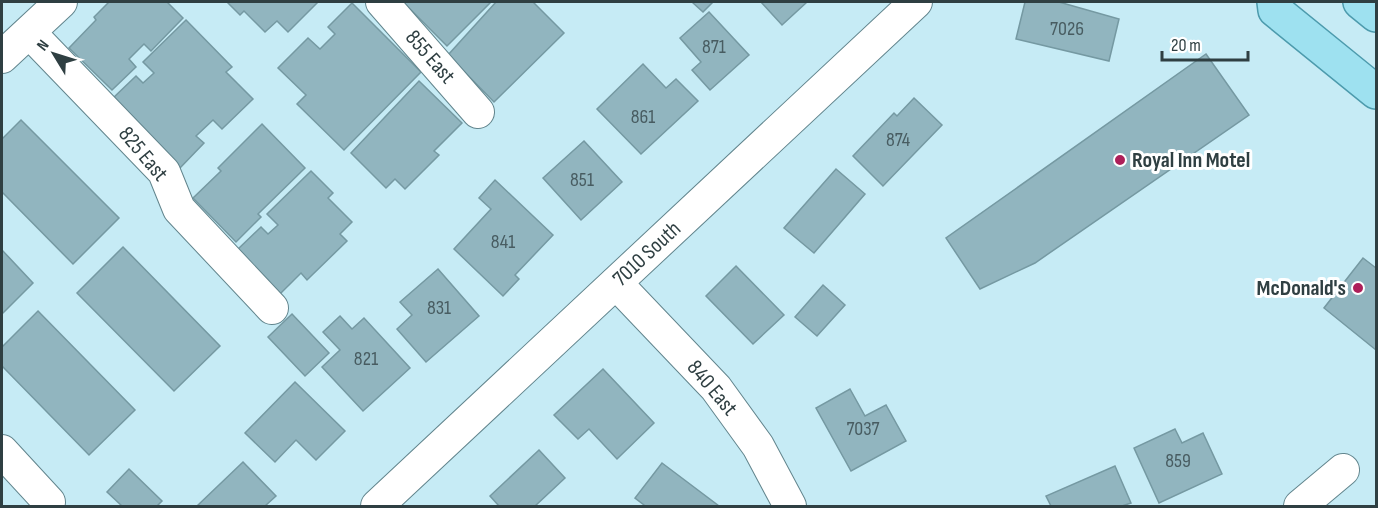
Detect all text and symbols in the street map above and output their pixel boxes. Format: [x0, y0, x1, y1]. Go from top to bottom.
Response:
house number: 7026 [1050, 17, 1084, 41]
north arrow [24, 24, 84, 84]
scale bar [1162, 24, 1248, 62]
street label: 855 East [399, 25, 461, 90]
house number: 871 [702, 35, 726, 59]
text: 20 m [1171, 35, 1201, 56]
text: N [33, 36, 53, 55]
house number: 861 [631, 105, 655, 129]
street label: 825 East [112, 121, 174, 187]
house number: 874 [886, 128, 910, 152]
place label: Royal Inn Motel [1132, 147, 1250, 174]
marker: Royal Inn Motel [1113, 153, 1127, 167]
house number: 851 [570, 168, 594, 192]
street label: 7010 South [607, 216, 687, 292]
house number: 841 [491, 230, 515, 254]
place label: McDonald's [1257, 275, 1346, 302]
marker: McDonald's [1351, 281, 1365, 295]
house number: 831 [427, 296, 451, 320]
house number: 821 [354, 347, 378, 371]
street label: 840 East [681, 355, 743, 422]
house number: 7037 [846, 417, 880, 441]
house number: 859 [1165, 449, 1191, 473]

